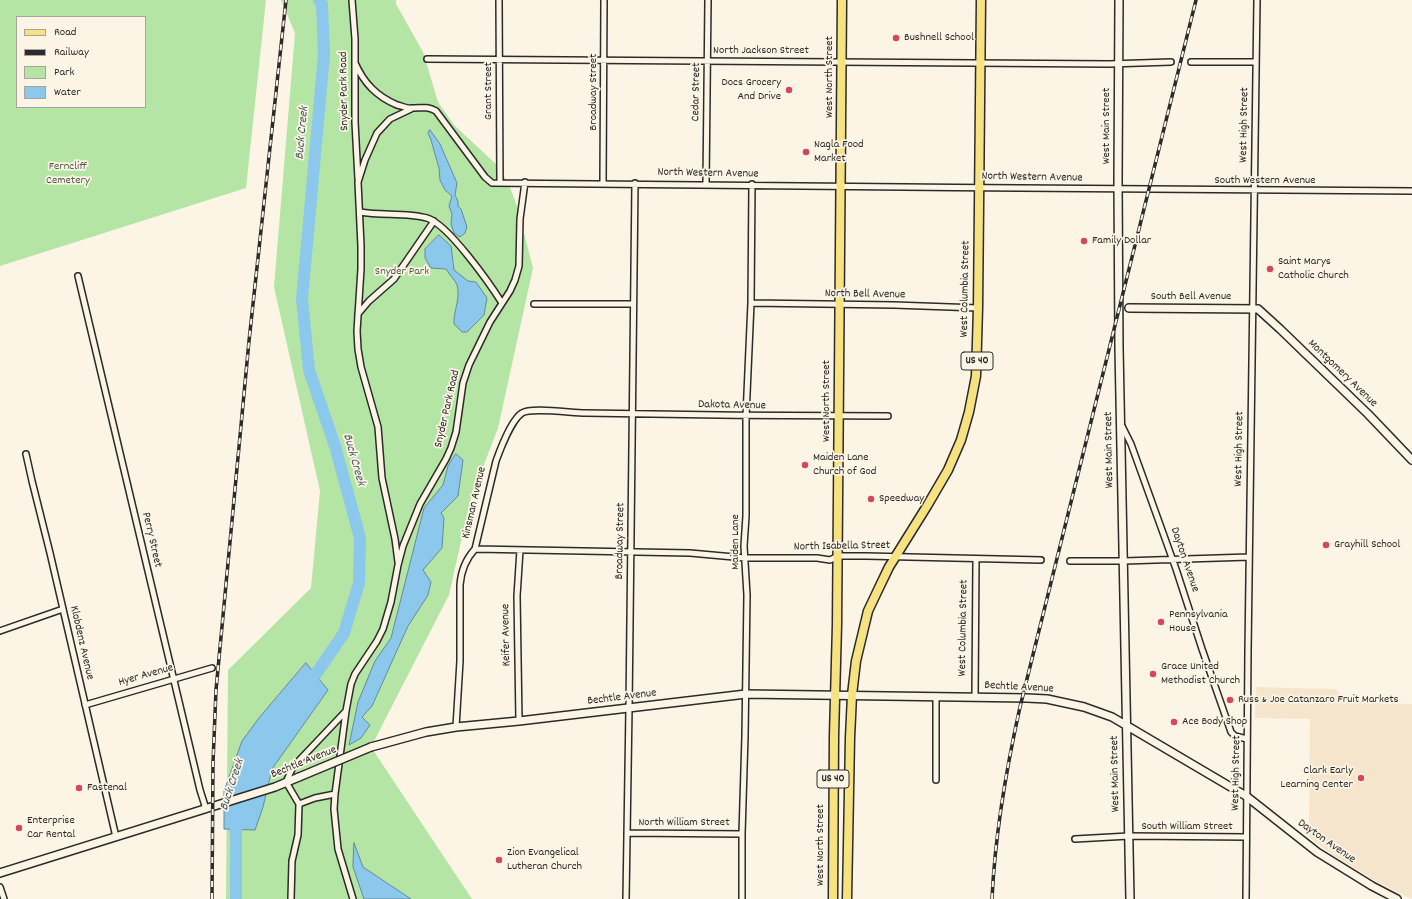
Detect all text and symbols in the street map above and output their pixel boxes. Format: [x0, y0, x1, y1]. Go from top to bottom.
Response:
legend [16, 16, 146, 108]
text: Road [54, 24, 76, 41]
place label: Bushnell School [904, 31, 974, 45]
marker: Bushnell School [891, 33, 901, 43]
street label: West North Street [823, 36, 837, 118]
text: Railway [54, 44, 89, 61]
street label: North Jackson Street [713, 44, 809, 58]
street label: Snyder Park Road [337, 51, 353, 131]
street label: Broadway Street [587, 54, 601, 130]
street label: Grant Street [482, 62, 496, 120]
street label: Cedar Street [689, 62, 705, 122]
text: Park [54, 64, 74, 81]
place label: Docs Grocery And Drive [722, 76, 781, 104]
text: Water [54, 84, 81, 101]
marker: Docs Grocery And Drive [784, 85, 794, 95]
street label: West High Street [1237, 87, 1253, 163]
street label: West Main Street [1100, 88, 1114, 164]
water label: Buck Creek [293, 106, 313, 160]
place label: Nagla Food Market [814, 138, 864, 166]
marker: Nagla Food Market [801, 147, 811, 157]
park label: Ferncliff Cemetery [46, 160, 90, 188]
street label: North Western Avenue [657, 166, 759, 182]
street label: North Western Avenue [981, 170, 1083, 186]
street label: South Western Avenue [1215, 174, 1315, 188]
place label: Family Dollar [1092, 234, 1151, 248]
marker: Family Dollar [1079, 236, 1089, 246]
street label: West Columbia Street [958, 240, 974, 338]
place label: Saint Marys Catholic Church [1278, 255, 1349, 283]
marker: Saint Marys Catholic Church [1265, 264, 1275, 274]
park label: Snyder Park [375, 265, 429, 279]
street label: North Bell Avenue [825, 287, 905, 303]
street label: South Bell Avenue [1151, 290, 1231, 304]
street label: Montgomery Avenue [1304, 337, 1380, 411]
road number: US 40 [961, 352, 993, 370]
street label: West North Street [820, 360, 834, 442]
street label: Snyder Park Road [432, 369, 464, 449]
street label: Dakota Avenue [698, 398, 766, 414]
street label: West High Street [1232, 411, 1248, 487]
street label: West Main Street [1102, 412, 1118, 488]
water label: Buck Creek [338, 432, 368, 488]
place label: Maiden Lane Church of God [813, 451, 876, 479]
marker: Maiden Lane Church of God [800, 460, 810, 470]
street label: Kinsman Avenue [460, 466, 490, 540]
place label: Speedway [879, 492, 924, 506]
marker: Speedway [866, 494, 876, 504]
street label: Broadway Street [613, 502, 629, 580]
street label: Perry Street [138, 511, 164, 569]
street label: Maiden Lane [729, 514, 743, 570]
street label: Dayton Avenue [1166, 526, 1202, 594]
place label: Grayhill School [1334, 538, 1400, 552]
street label: North Isabella Street [794, 539, 890, 555]
marker: Grayhill School [1321, 540, 1331, 550]
street label: West Columbia Street [956, 579, 972, 677]
street label: Keifer Avenue [499, 604, 515, 666]
street label: Klobdenz Avenue [65, 605, 97, 681]
place label: Pennsylvania House [1169, 608, 1228, 636]
marker: Pennsylvania House [1156, 617, 1166, 627]
place label: Grace United Methodist Church [1161, 660, 1240, 688]
street label: Hyer Avenue [117, 661, 175, 691]
marker: Grace United Methodist Church [1148, 669, 1158, 679]
street label: Bechtle Avenue [984, 679, 1054, 697]
street label: Bechtle Avenue [587, 687, 657, 709]
place label: Russ & Joe Catanzaro Fruit Markets [1238, 693, 1399, 707]
marker: Russ & Joe Catanzaro Fruit Markets [1225, 695, 1235, 705]
place label: Ace Body Shop [1182, 715, 1247, 729]
marker: Ace Body Shop [1169, 717, 1179, 727]
street label: West High Street [1229, 735, 1245, 811]
street label: West Main Street [1108, 736, 1124, 812]
street label: Bechtle Avenue [269, 743, 339, 783]
water label: Buck Creek [217, 757, 249, 813]
place label: Clark Early Learning Center [1281, 764, 1353, 792]
road number: US 40 [817, 770, 849, 788]
marker: Clark Early Learning Center [1356, 773, 1366, 783]
place label: Fastenal [87, 781, 127, 795]
marker: Fastenal [74, 783, 84, 793]
street label: West North Street [814, 804, 828, 886]
place label: Enterprise Car Rental [27, 814, 75, 842]
street label: North William Street [638, 816, 730, 830]
street label: Dayton Avenue [1294, 817, 1358, 867]
street label: South William Street [1141, 820, 1233, 834]
marker: Enterprise Car Rental [14, 823, 24, 833]
place label: Zion Evangelical Lutheran Church [507, 846, 582, 874]
marker: Zion Evangelical Lutheran Church [494, 855, 504, 865]

